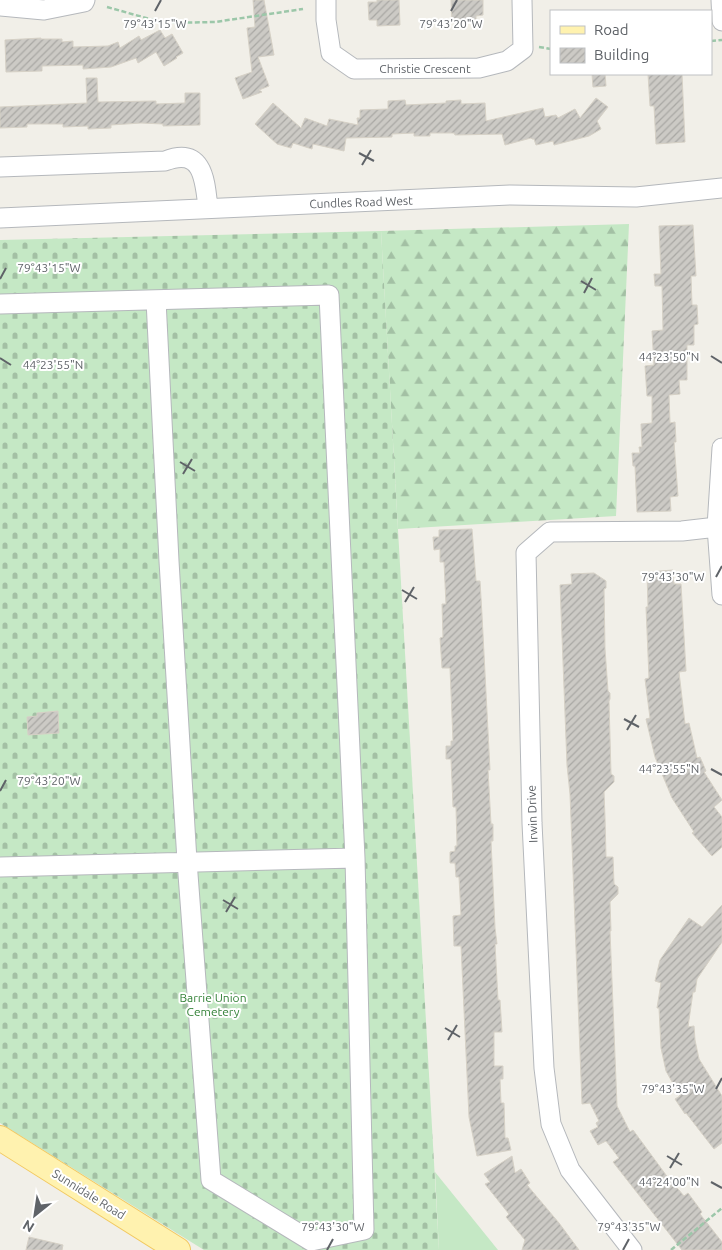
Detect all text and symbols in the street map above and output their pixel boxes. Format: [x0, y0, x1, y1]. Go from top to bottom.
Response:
legend [550, 10, 712, 75]
text: 79°43'15"W [123, 17, 187, 30]
text: 79°43'20"W [419, 17, 483, 30]
text: Road [594, 21, 629, 38]
text: Building [594, 46, 649, 63]
street label: Christie Crescent [379, 62, 471, 75]
street label: Cundles Road West [309, 194, 413, 210]
text: 79°43'15"W [17, 261, 81, 274]
text: 44°23'50"N [639, 350, 699, 363]
text: 44°23'55"N [23, 358, 83, 371]
text: 79°43'30"W [641, 570, 705, 583]
text: 44°23'55"N [639, 762, 699, 775]
text: 79°43'20"W [17, 774, 81, 787]
street label: Irwin Drive [524, 785, 540, 843]
park label: Barrie Union Cemetery [179, 991, 247, 1018]
text: 79°43'35"W [641, 1082, 705, 1095]
street label: Sunnidale Road [50, 1166, 128, 1222]
text: 44°24'00"N [639, 1175, 699, 1188]
north arrow [10, 1190, 60, 1240]
text: N [20, 1217, 37, 1236]
text: 79°43'30"W [301, 1220, 365, 1233]
text: 79°43'35"W [597, 1220, 661, 1233]

